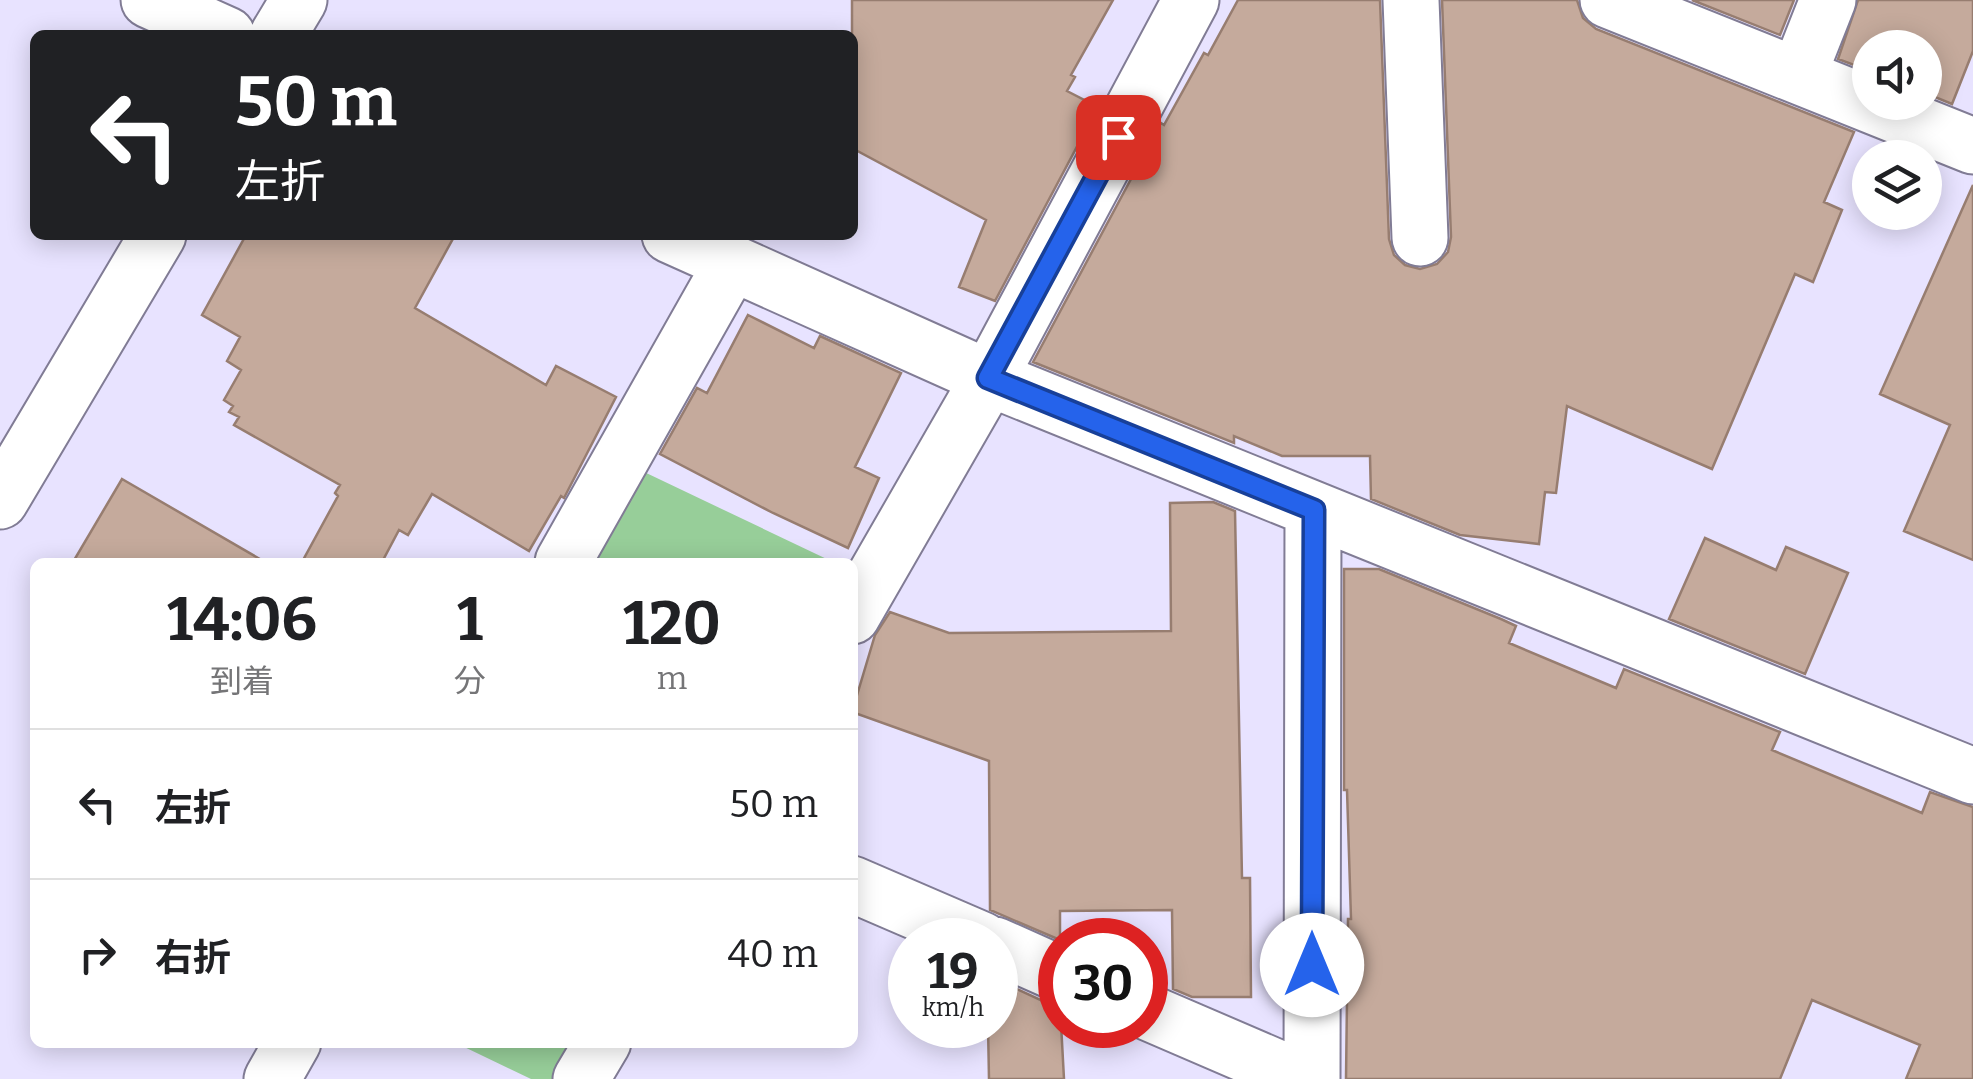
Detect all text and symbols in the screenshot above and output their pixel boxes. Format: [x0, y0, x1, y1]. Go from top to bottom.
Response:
map controls [1852, 30, 1942, 230]
button: sound [1852, 30, 1942, 120]
text: 50 m [235, 60, 397, 144]
icon: left [70, 70, 200, 200]
pin [1076, 95, 1161, 180]
icon: arrive [1091, 110, 1146, 165]
button: layers [1852, 140, 1942, 230]
text: 左折 [235, 155, 325, 209]
text: 14:06 [167, 584, 317, 656]
text: 1 [457, 584, 483, 656]
text: 120 [623, 588, 721, 660]
text: m [657, 659, 687, 697]
text: 到着 [210, 662, 274, 700]
text: 分 [454, 662, 486, 700]
icon: left [70, 777, 125, 832]
text: 50 m [729, 781, 818, 827]
text: 左折 [155, 785, 231, 831]
position arrow [1260, 913, 1364, 1017]
speed limit sign: 30 [1038, 918, 1168, 1048]
icon: right [70, 927, 125, 982]
text: 40 m [728, 931, 818, 977]
text: 右折 [155, 935, 231, 981]
text: 19 [927, 941, 979, 1001]
text: km/h [922, 993, 984, 1023]

